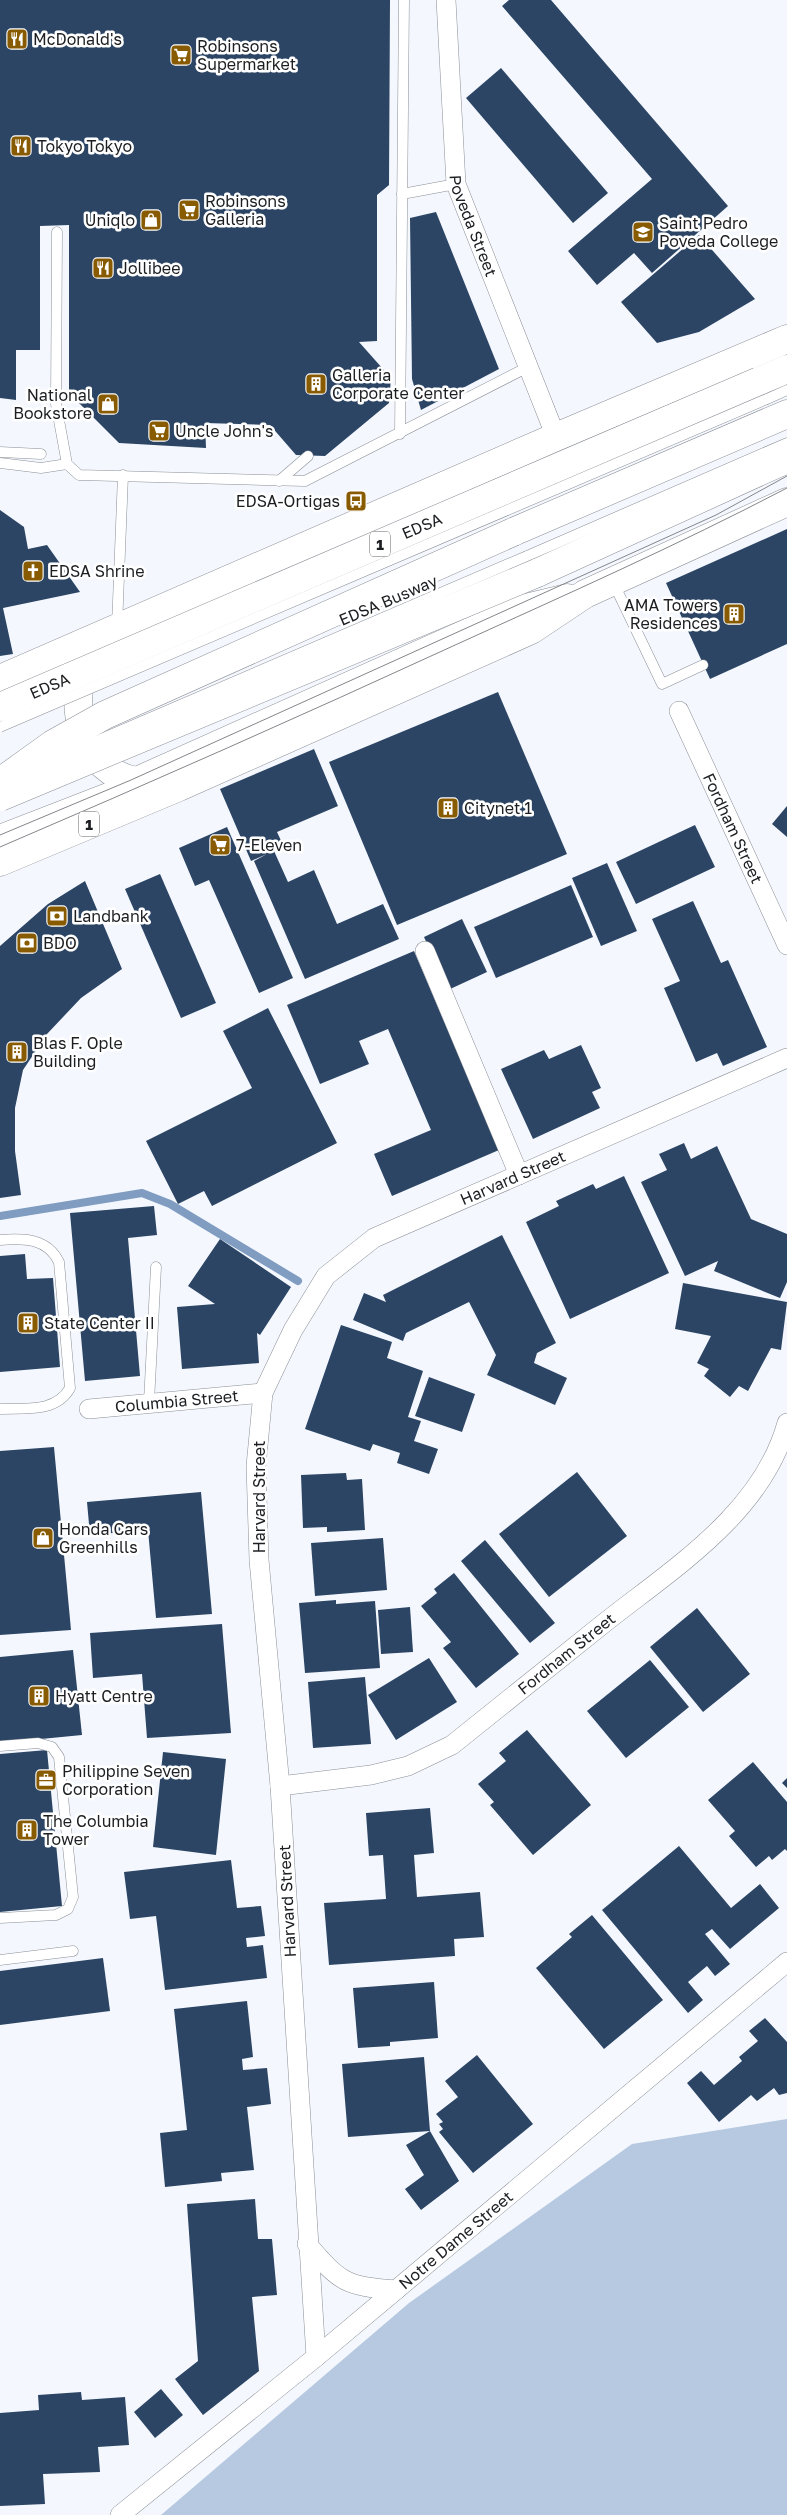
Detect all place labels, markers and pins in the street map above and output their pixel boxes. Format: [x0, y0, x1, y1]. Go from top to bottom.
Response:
restaurant icon: McDonald's [5, 27, 29, 51]
place label: McDonald's [33, 29, 122, 49]
place label: Robinsons Supermarket [197, 36, 296, 74]
supermarket icon: Robinsons Supermarket [169, 43, 193, 67]
restaurant icon: Tokyo Tokyo [9, 134, 33, 158]
place label: Tokyo Tokyo [37, 136, 132, 156]
place label: Robinsons Galleria [205, 191, 286, 229]
supermarket icon: Robinsons Galleria [177, 198, 201, 222]
shop icon: Uniqlo [139, 208, 163, 232]
place label: Uniqlo [85, 210, 135, 230]
place label: Saint Pedro Poveda College [659, 213, 778, 251]
school or university icon: Saint Pedro Poveda College [631, 220, 655, 244]
restaurant icon: Jollibee [91, 256, 115, 280]
place label: Jollibee [119, 258, 180, 278]
place label: Galleria Corporate Center [332, 365, 465, 403]
building icon: Galleria Corporate Center [304, 372, 328, 396]
place label: National Bookstore [13, 385, 92, 423]
shop icon: National Bookstore [96, 392, 120, 416]
supermarket icon: Uncle John's [147, 419, 171, 443]
place label: Uncle John's [175, 421, 273, 441]
bus stop icon: EDSA-Ortigas [344, 489, 368, 513]
place label: EDSA-Ortigas [236, 491, 340, 511]
church icon: EDSA Shrine [21, 559, 45, 583]
place label: EDSA Shrine [49, 561, 145, 581]
place label: AMA Towers Residences [624, 595, 718, 633]
building icon: AMA Towers Residences [722, 602, 746, 626]
building icon: Citynet 1 [436, 796, 460, 820]
place label: Citynet 1 [464, 798, 532, 818]
supermarket icon: 7-Eleven [208, 833, 232, 857]
place label: 7-Eleven [236, 835, 302, 855]
bank icon: Landbank [45, 904, 69, 928]
place label: Landbank [73, 906, 149, 926]
bank icon: BDO [15, 931, 39, 955]
place label: BDO [43, 933, 77, 953]
place label: Blas F. Ople Building [33, 1033, 123, 1071]
building icon: Blas F. Ople Building [5, 1040, 29, 1064]
building icon: State Center II [16, 1311, 40, 1335]
place label: State Center II [44, 1313, 155, 1333]
place label: Honda Cars Greenhills [59, 1519, 148, 1557]
shop icon: Honda Cars Greenhills [31, 1526, 55, 1550]
building icon: Hyatt Centre [27, 1684, 51, 1708]
place label: Hyatt Centre [55, 1686, 153, 1706]
place label: Philippine Seven Corporation [62, 1761, 190, 1799]
office icon: Philippine Seven Corporation [34, 1768, 58, 1792]
place label: The Columbia Tower [43, 1811, 149, 1849]
building icon: The Columbia Tower [15, 1818, 39, 1842]

